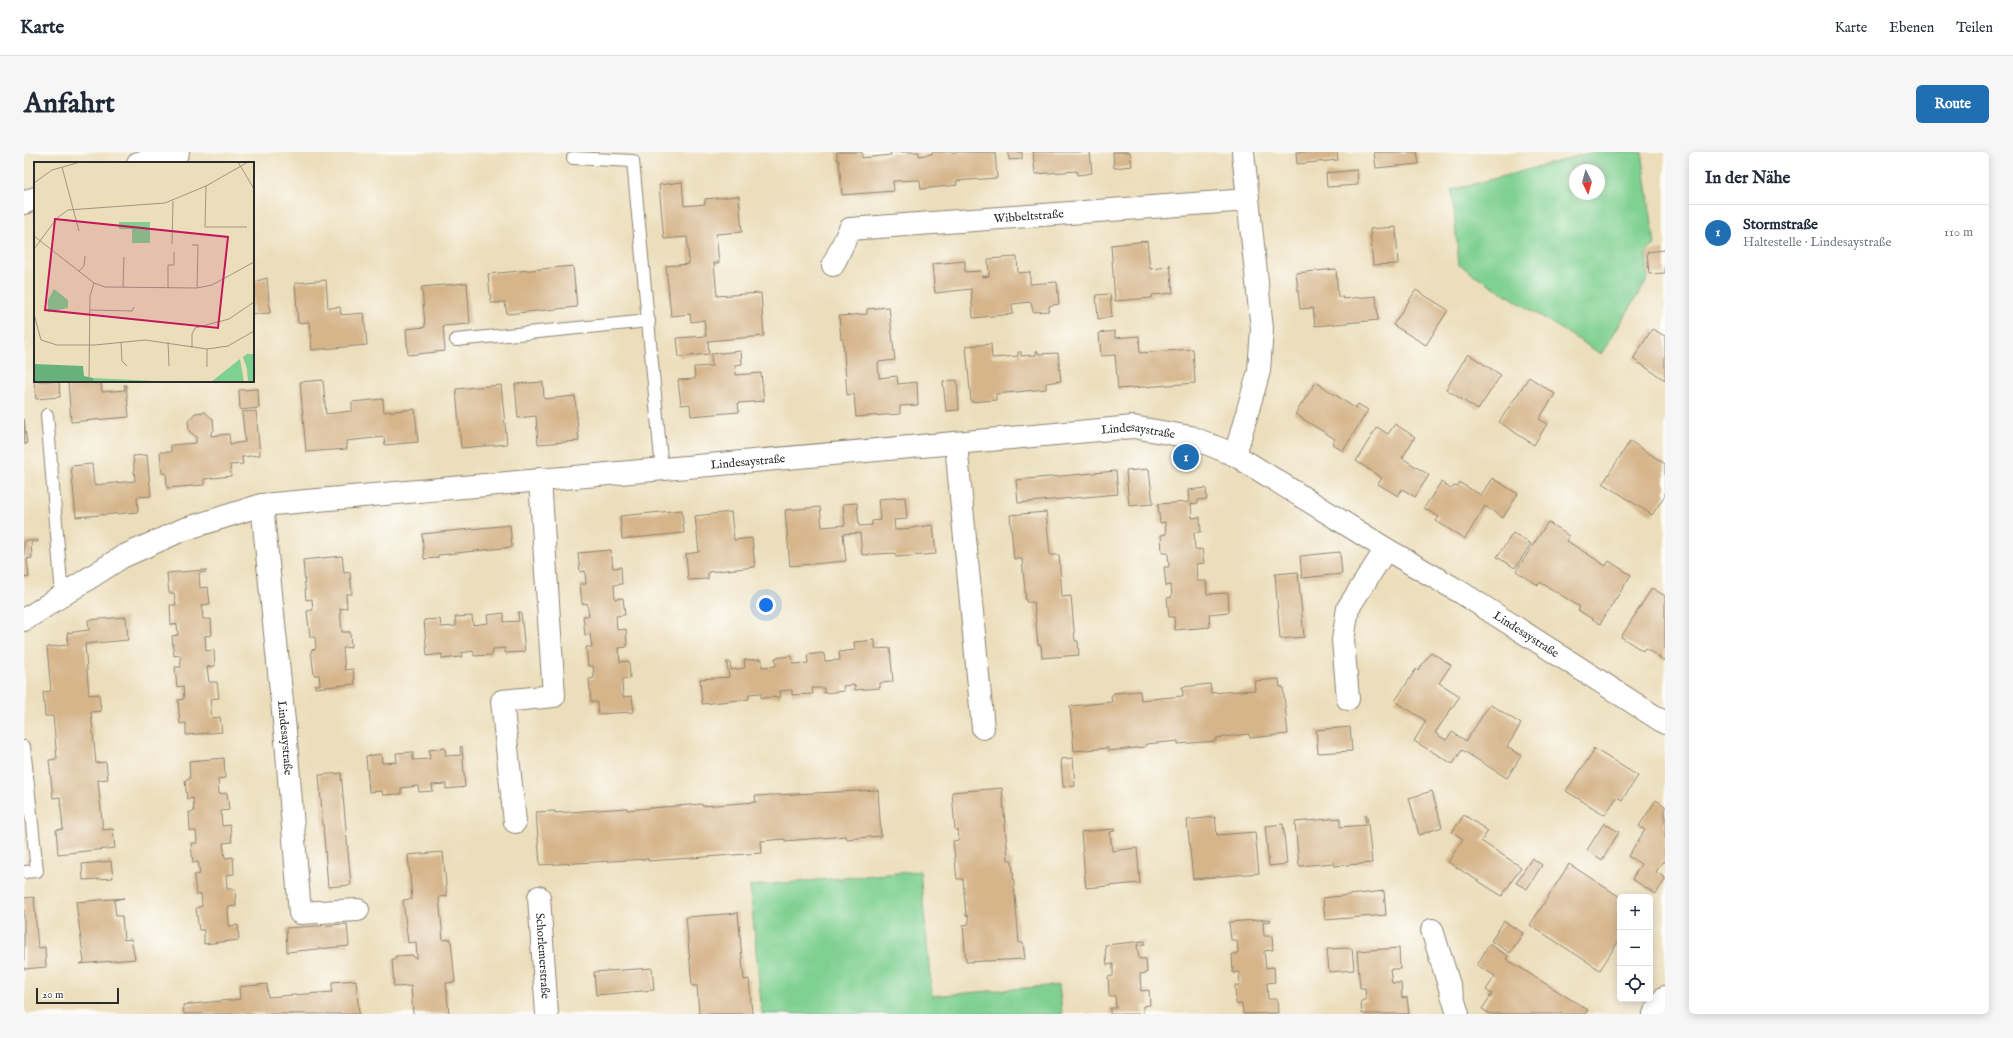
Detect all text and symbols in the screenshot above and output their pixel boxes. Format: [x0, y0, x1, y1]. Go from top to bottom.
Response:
text: Karte [20, 16, 64, 40]
text: Karte [1835, 19, 1867, 37]
text: Ebenen [1889, 19, 1934, 37]
text: Teilen [1956, 19, 1993, 37]
button: Route [1916, 85, 1989, 123]
text: Anfahrt [24, 87, 115, 122]
inset map [34, 162, 254, 382]
north arrow [1569, 164, 1605, 200]
text: In der Nähe [1705, 168, 1790, 189]
street label: Wibbeltstraße [993, 206, 1065, 227]
text: Stormstraße [1743, 215, 1818, 234]
text: 1 [1716, 224, 1720, 241]
text: 110 m [1944, 224, 1973, 241]
text: Haltestelle · Lindesaystraße [1743, 234, 1891, 251]
street label: Lindesaystraße [1100, 420, 1177, 442]
pin: 1 [1173, 442, 1199, 472]
street label: Lindesaystraße [710, 451, 786, 473]
your location [756, 595, 776, 615]
street label: Lindesaystraße [1490, 608, 1562, 661]
street label: Lindesaystraße [274, 700, 296, 776]
map controls [1617, 894, 1653, 1002]
button: + [1617, 894, 1653, 930]
street label: Schorlemerstraße [532, 912, 553, 1000]
button: − [1617, 930, 1653, 966]
button: locate [1617, 966, 1653, 1002]
scale bar [36, 986, 119, 1005]
text: 20 m [42, 988, 63, 1002]

